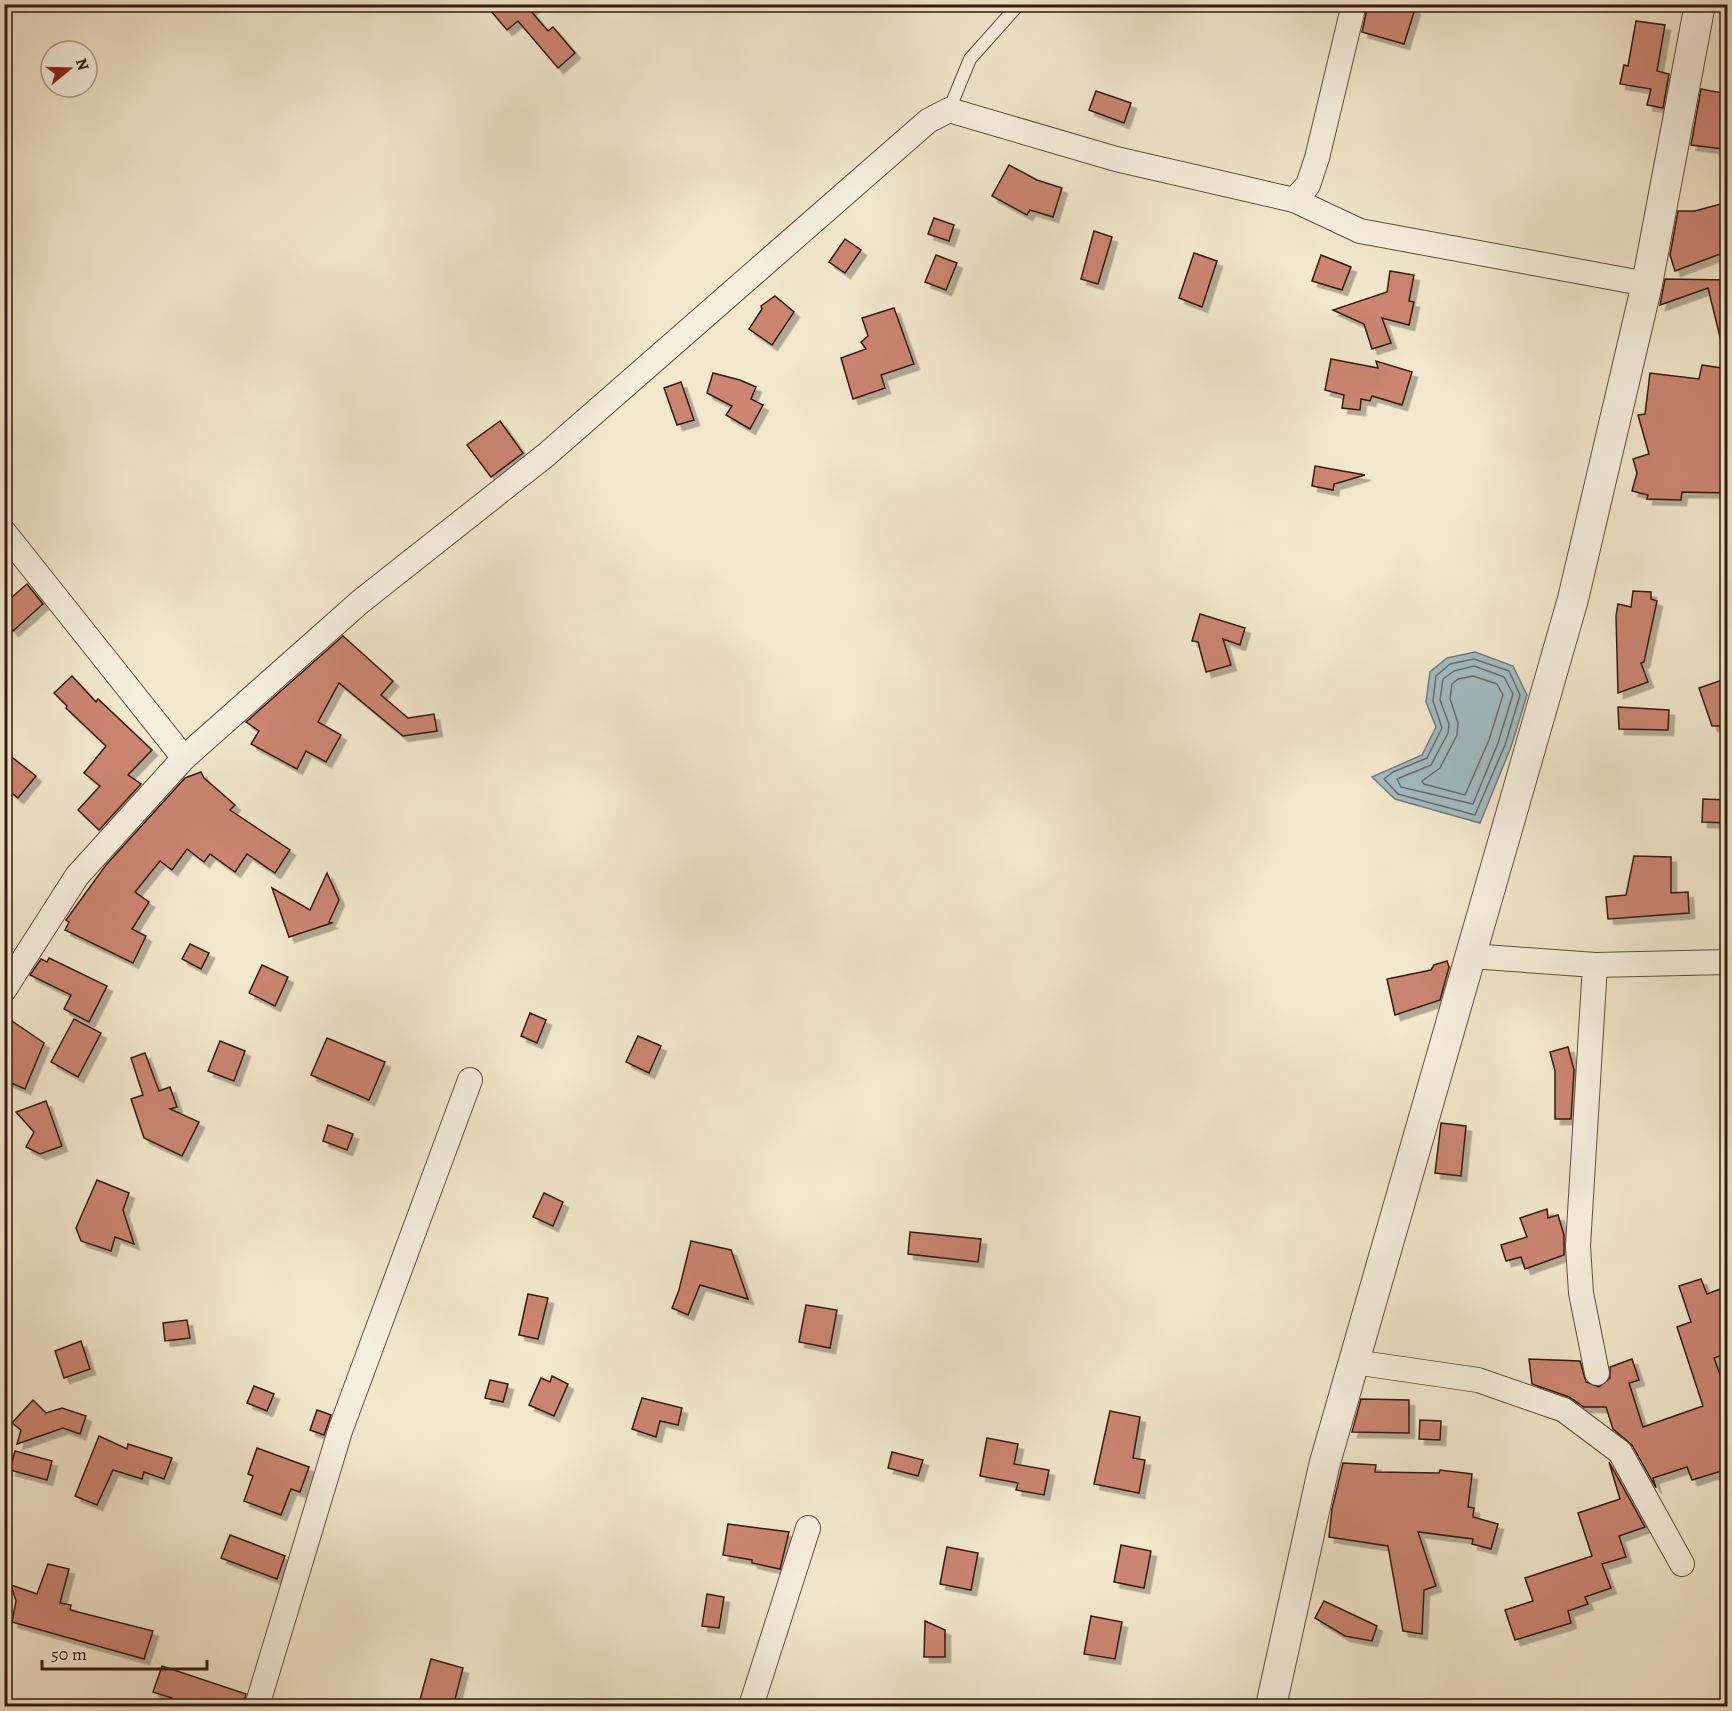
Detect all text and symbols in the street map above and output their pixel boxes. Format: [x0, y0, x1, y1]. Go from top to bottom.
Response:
north arrow [39, 39, 99, 99]
text: N [70, 55, 95, 74]
scale bar [42, 1633, 207, 1671]
text: 50 m [51, 1642, 87, 1666]

